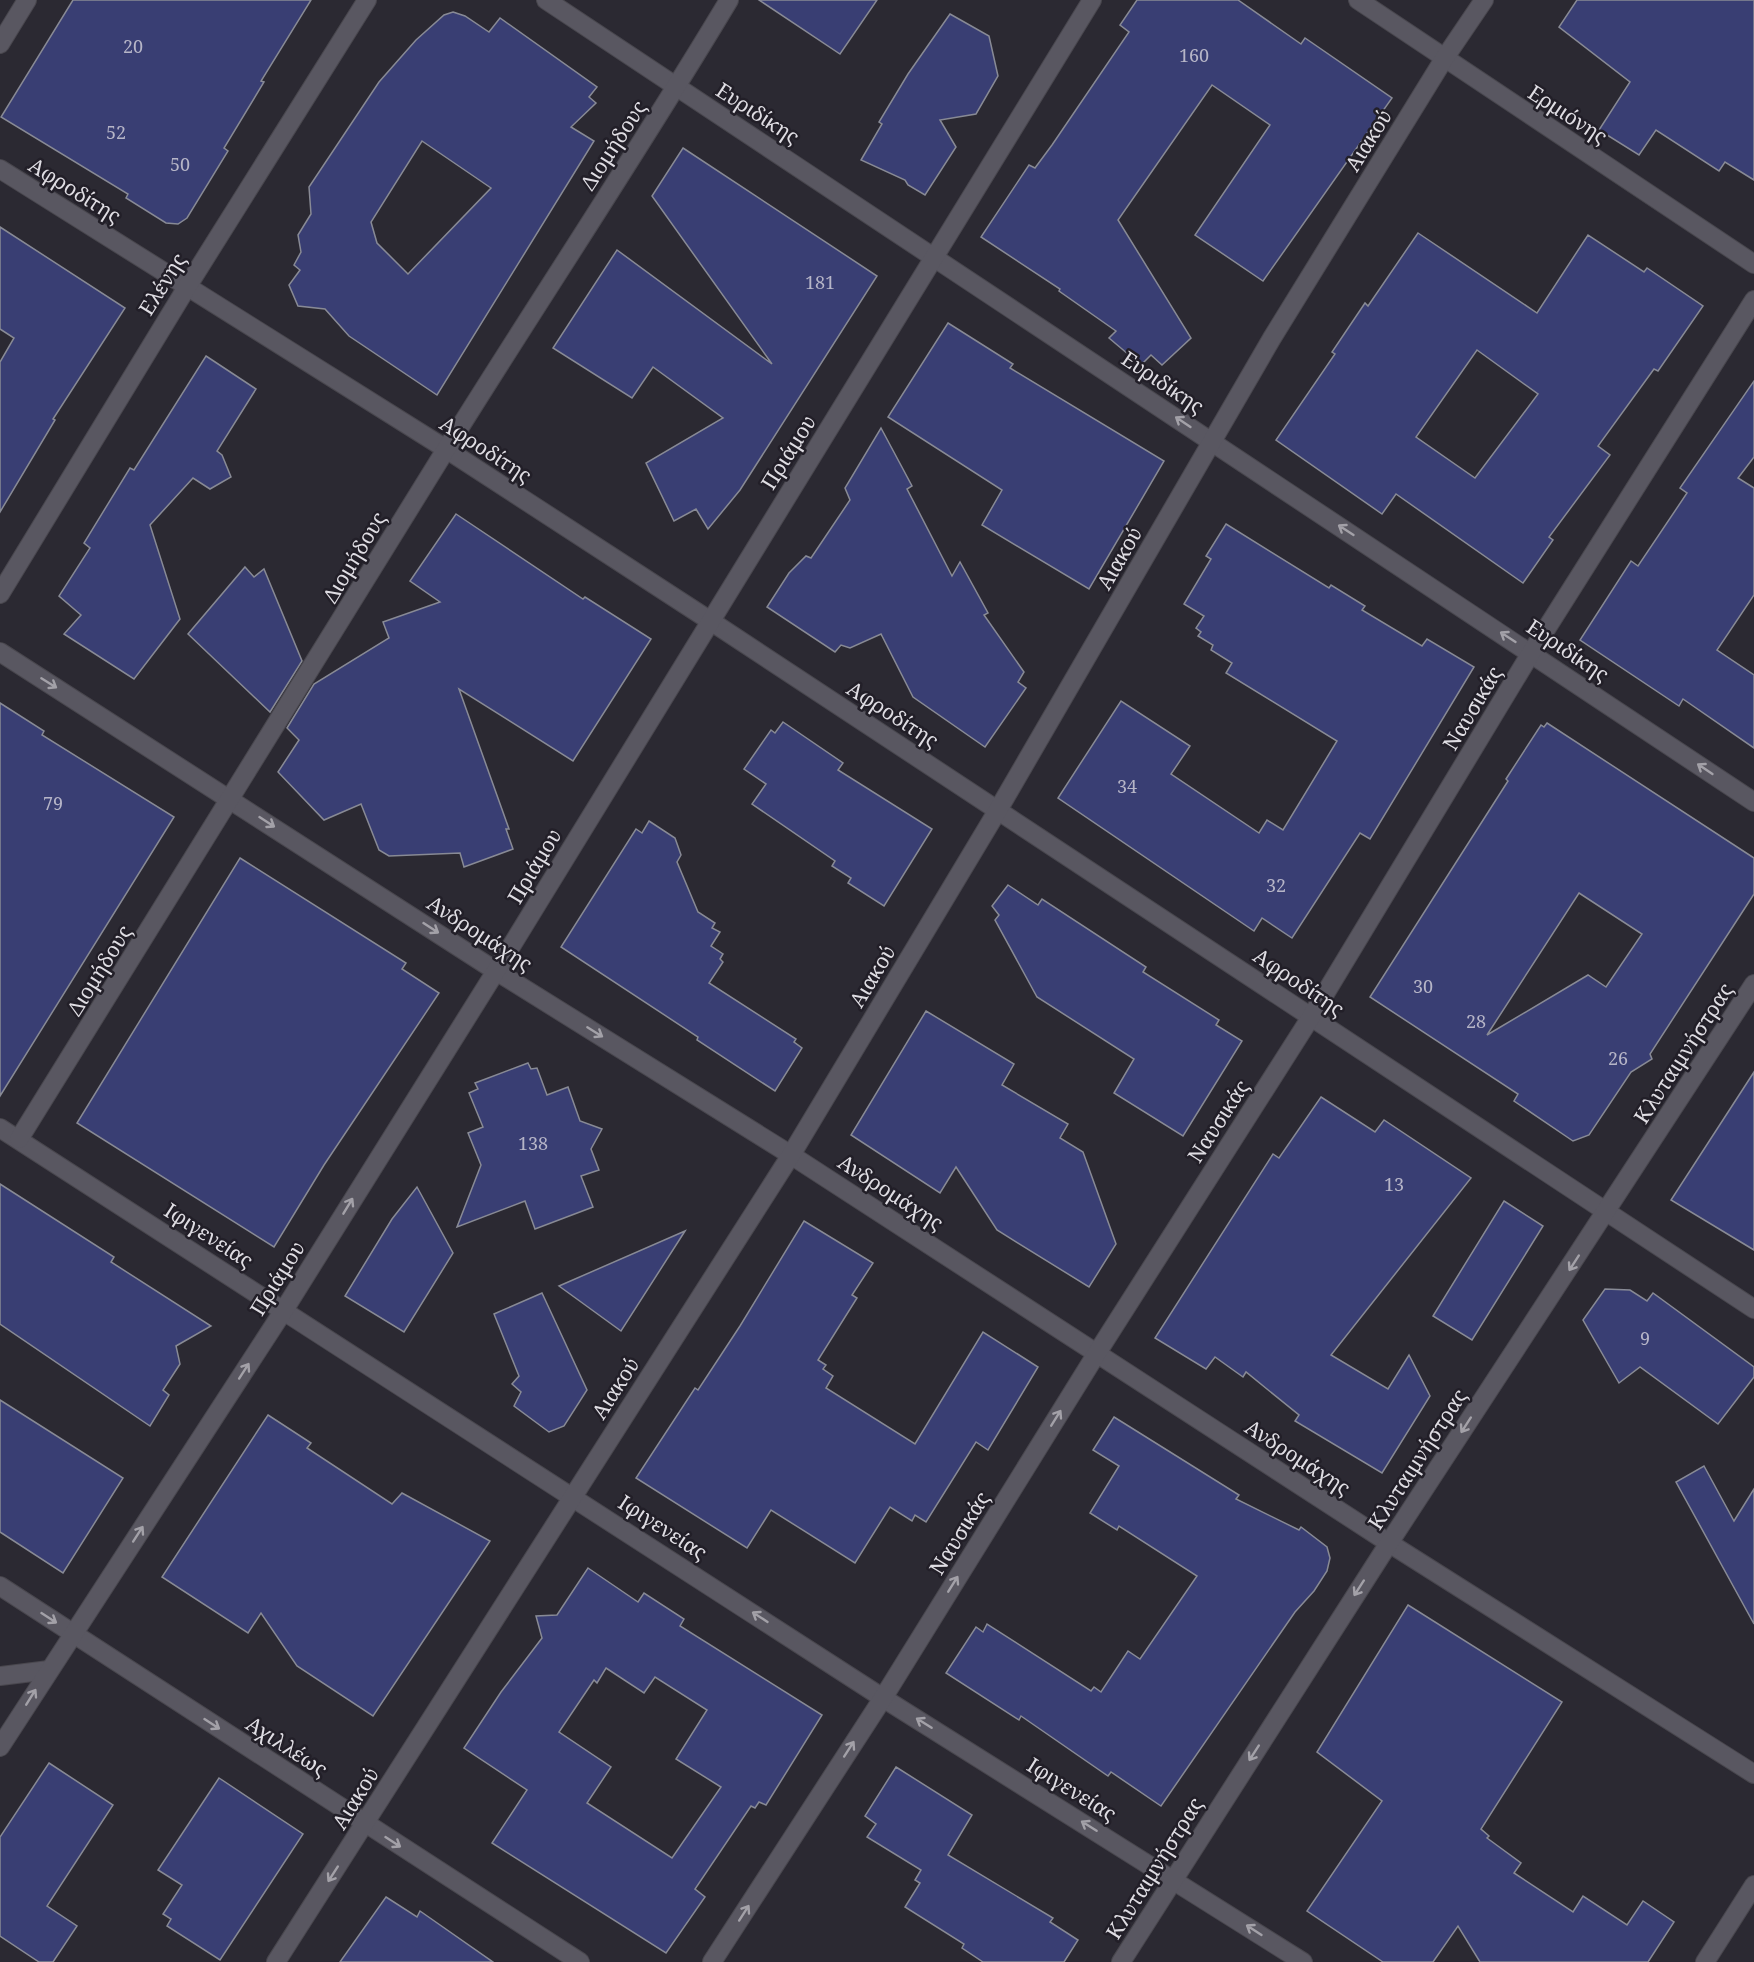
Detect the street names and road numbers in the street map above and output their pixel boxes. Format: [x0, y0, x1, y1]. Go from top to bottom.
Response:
street label: Ευριδίκης [711, 76, 805, 150]
street label: Ερμιόνης [1523, 78, 1613, 150]
street label: Διομήδους [574, 95, 652, 195]
street label: Αιακού [1338, 104, 1398, 176]
street label: Αφροδίτης [24, 151, 126, 229]
street label: Ελένης [132, 247, 192, 321]
street label: Ευριδίκης [1116, 344, 1210, 420]
street label: Αφροδίτης [435, 409, 537, 489]
street label: Πριάμου [754, 409, 822, 495]
street label: Διομήδους [316, 506, 392, 608]
street label: Αιακού [1090, 521, 1148, 595]
street label: Ευριδίκης [1521, 612, 1615, 688]
street label: Ναυσικάς [1436, 661, 1508, 755]
street label: Αφροδίτης [842, 674, 944, 754]
street label: Πριάμου [501, 823, 567, 909]
street label: Ανδρομάχης [422, 889, 538, 977]
street label: Διομήδους [60, 919, 138, 1021]
street label: Αιακού [842, 940, 902, 1012]
street label: Αφροδίτης [1248, 941, 1350, 1023]
street label: Κλυταιμνήστρας [1627, 977, 1739, 1129]
street label: Ναυσικάς [1181, 1074, 1255, 1168]
street label: Ανδρομάχης [833, 1148, 949, 1236]
street label: Ιφιγενείας [159, 1196, 259, 1274]
street label: Πριάμου [243, 1235, 311, 1321]
street label: Αιακού [585, 1352, 645, 1424]
street label: Κλυταιμνήστρας [1361, 1383, 1473, 1535]
street label: Ανδρομάχης [1240, 1413, 1356, 1501]
street label: Ναυσικάς [922, 1486, 996, 1580]
street label: Ιφιγενείας [613, 1488, 713, 1566]
street label: Αχιλλέως [241, 1709, 333, 1783]
street label: Ιφιγενείας [1022, 1751, 1122, 1827]
street label: Αιακού [325, 1762, 385, 1834]
street label: Κλυταιμνήστρας [1099, 1792, 1209, 1944]

